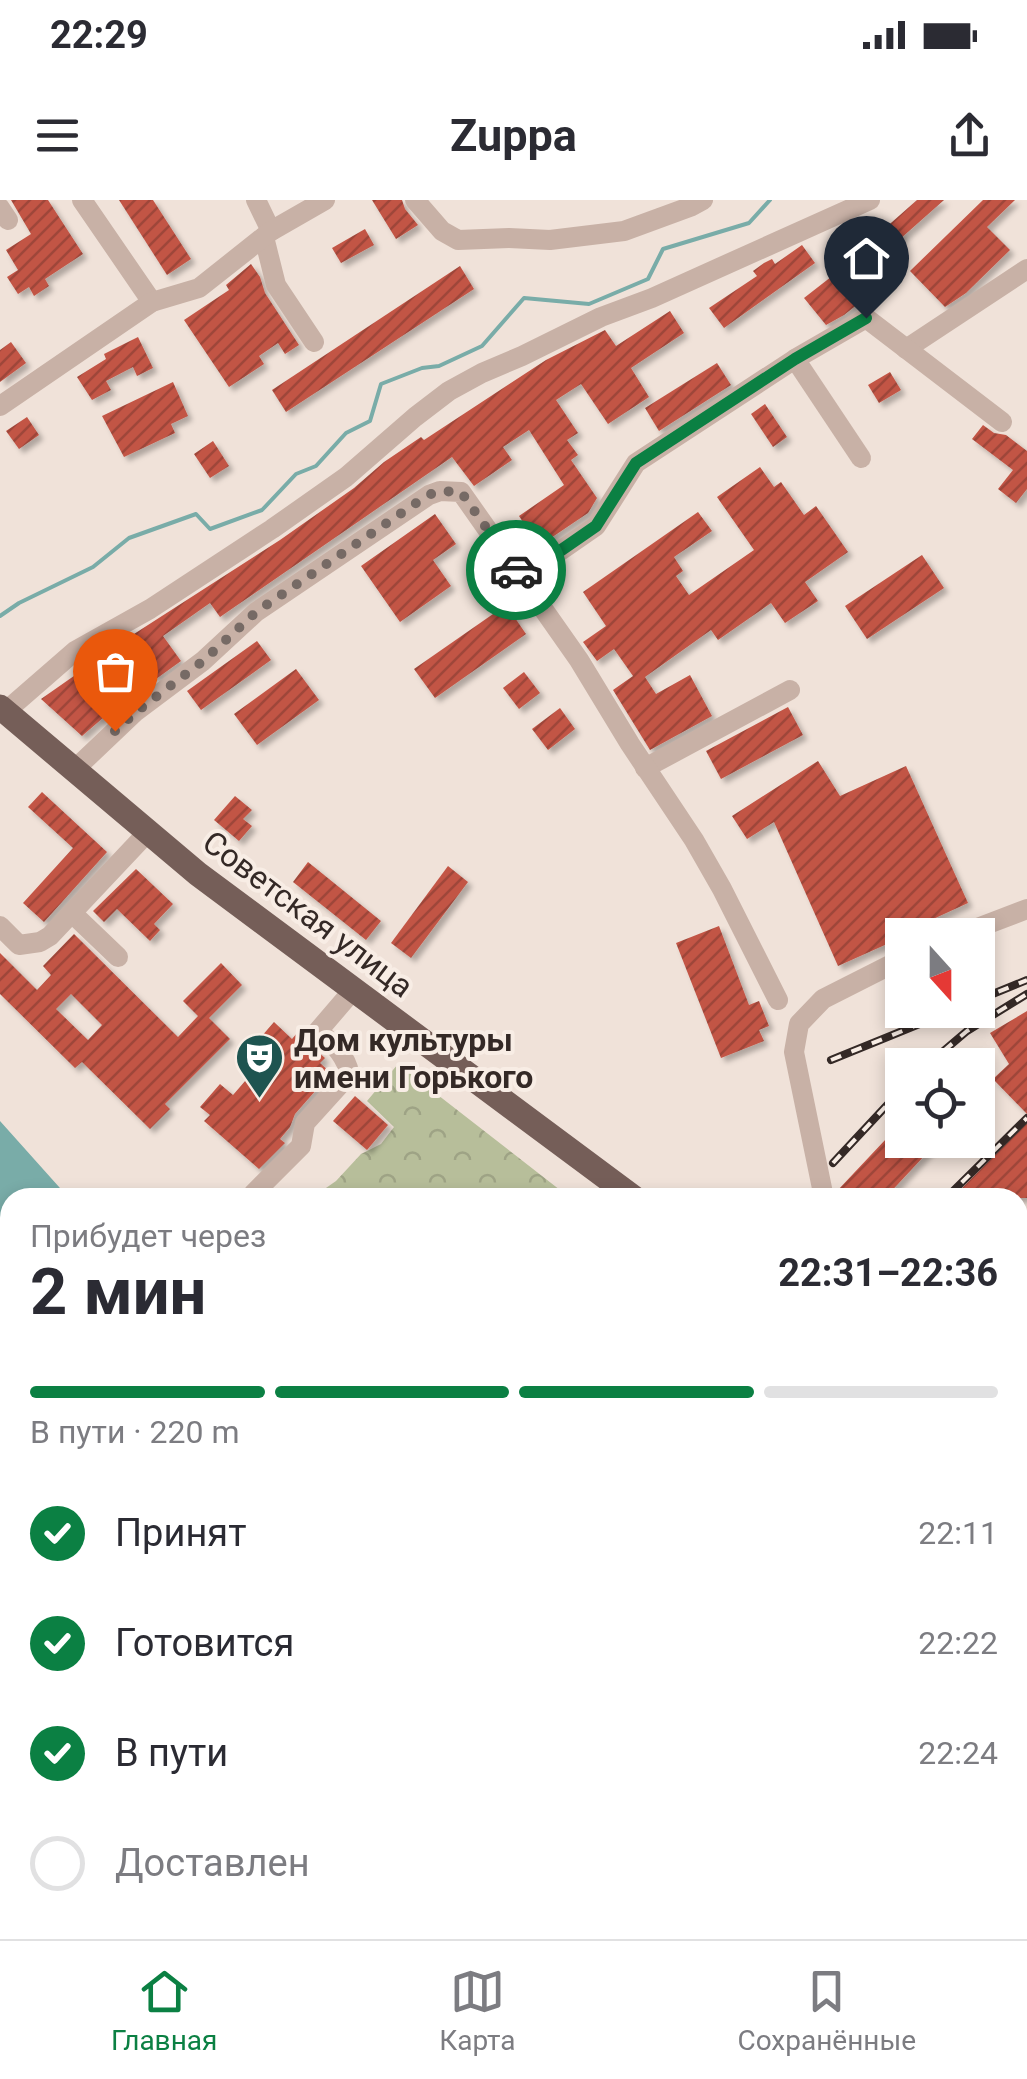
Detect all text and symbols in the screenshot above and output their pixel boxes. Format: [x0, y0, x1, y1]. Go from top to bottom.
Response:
text: 22:29 [50, 13, 148, 57]
icon: menu [30, 108, 85, 163]
icon: share [942, 108, 997, 163]
text: Zuppa [450, 109, 577, 162]
pin [824, 216, 909, 319]
icon: home [839, 231, 894, 286]
courier [466, 520, 566, 620]
icon: car [489, 543, 544, 598]
pin [73, 629, 158, 732]
icon: bag [88, 644, 143, 699]
street label: Советская улица [195, 823, 421, 1005]
north arrow [885, 918, 995, 1028]
map controls [885, 918, 995, 1158]
place label: Дом культуры имени Горького [294, 1021, 533, 1096]
theatre icon: Дом культуры имени Горького [233, 1032, 285, 1100]
button: locate [885, 1048, 995, 1158]
text: Прибудет через [30, 1217, 266, 1255]
text: 22:31–22:36 [778, 1251, 998, 1295]
text: 2 мин [30, 1254, 206, 1330]
text: В пути · 220 m [30, 1413, 240, 1451]
icon: check [30, 1506, 85, 1561]
text: Принят [115, 1511, 246, 1555]
text: 22:11 [918, 1514, 998, 1552]
icon: check [30, 1616, 85, 1671]
text: Готовится [115, 1621, 294, 1665]
text: 22:22 [918, 1624, 998, 1662]
icon: check [30, 1726, 85, 1781]
text: В пути [115, 1731, 228, 1775]
text: 22:24 [918, 1734, 998, 1772]
text: Доставлен [115, 1841, 310, 1885]
tab: Главная [111, 1964, 217, 2057]
tab: Карта [439, 1964, 516, 2057]
tab: Сохранённые [737, 1964, 916, 2057]

